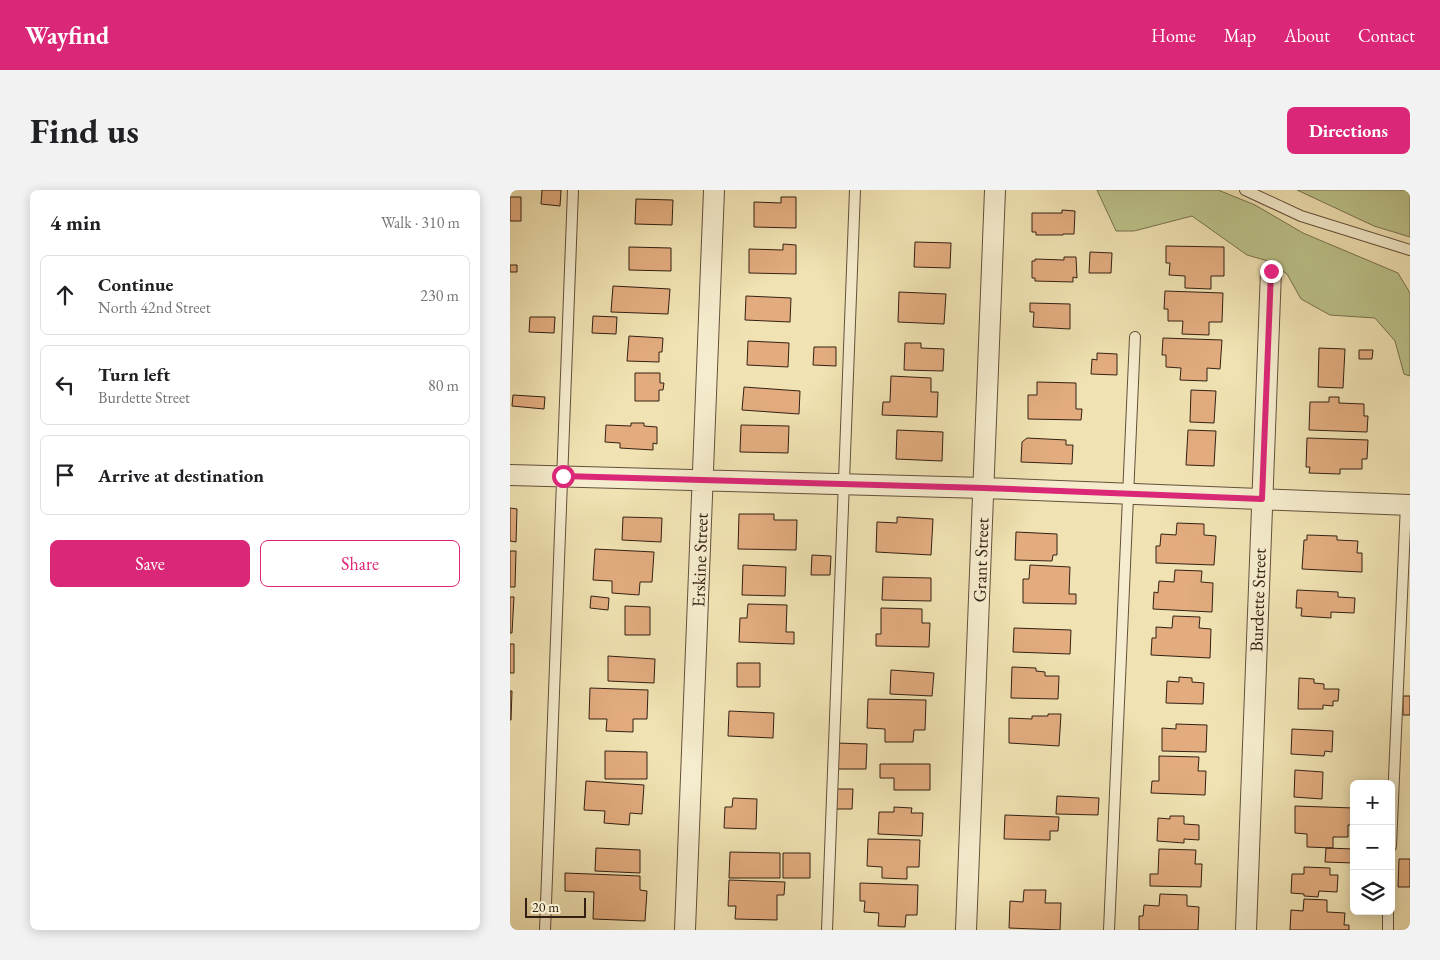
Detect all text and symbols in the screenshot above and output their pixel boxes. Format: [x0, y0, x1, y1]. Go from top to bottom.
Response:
text: Wayfind [25, 20, 109, 51]
text: Home [1151, 24, 1196, 47]
text: Map [1224, 24, 1256, 47]
text: About [1284, 24, 1330, 47]
text: Contact [1358, 24, 1415, 47]
button: Directions [1287, 107, 1410, 154]
text: Find us [30, 108, 139, 153]
text: 4 min [50, 209, 101, 236]
text: Walk · 310 m [381, 212, 460, 233]
route end [1260, 260, 1283, 283]
text: Continue [98, 272, 173, 297]
icon: ahead [51, 281, 79, 309]
text: 230 m [420, 285, 459, 306]
text: North 42nd Street [98, 297, 211, 318]
text: Turn left [98, 362, 170, 387]
icon: left [51, 371, 79, 399]
text: 80 m [428, 375, 459, 396]
text: Burdette Street [98, 387, 190, 408]
icon: arrive [51, 461, 79, 489]
text: Arrive at destination [98, 463, 264, 488]
route start [552, 465, 575, 488]
street label: Erskine Street [686, 512, 713, 608]
street label: Grant Street [968, 517, 993, 603]
button: Save [50, 540, 250, 587]
button: Share [260, 540, 460, 587]
street label: Burdette Street [1244, 547, 1271, 652]
map controls [1350, 780, 1395, 915]
button: + [1350, 780, 1395, 825]
button: − [1350, 825, 1395, 870]
button: layers [1350, 870, 1395, 915]
scale bar [525, 895, 586, 918]
text: 20 m [532, 898, 559, 916]

